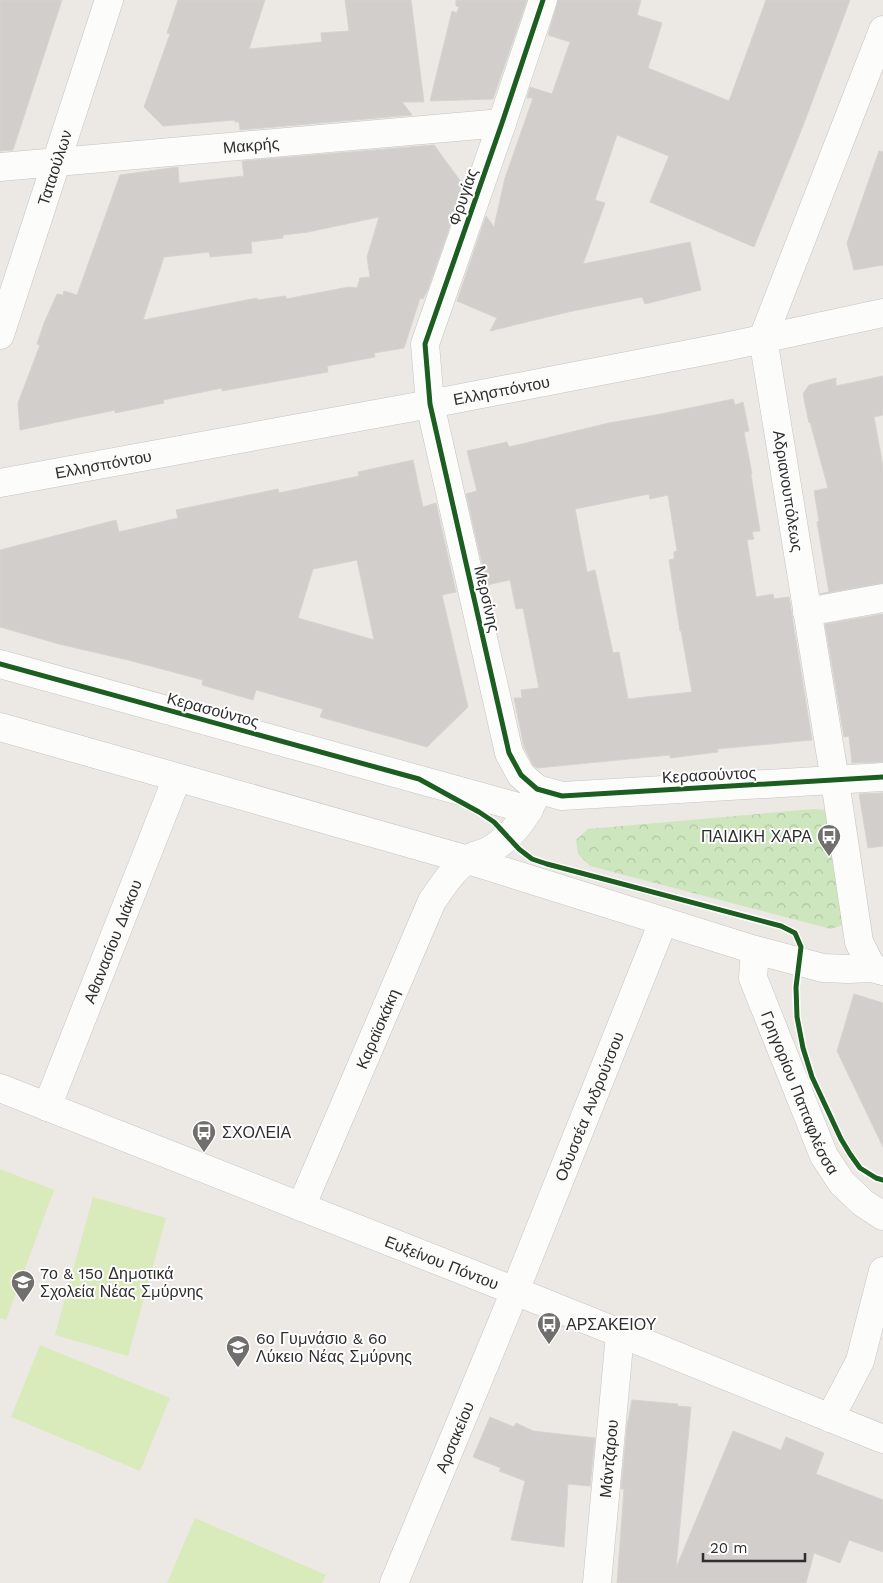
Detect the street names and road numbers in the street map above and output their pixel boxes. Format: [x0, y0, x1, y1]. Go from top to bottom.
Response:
street label: Ταταούλων [33, 127, 76, 208]
street label: Μακρής [222, 133, 280, 157]
street label: Φρυγίας [444, 166, 482, 228]
street label: Ελλησπόντου [452, 372, 551, 409]
street label: Αδριανουπόλεως [769, 429, 807, 553]
street label: Ελλησπόντου [53, 446, 153, 482]
street label: Μερσίνης [470, 564, 504, 634]
street label: Κερασούντος [165, 689, 261, 731]
street label: Κερασούντος [661, 763, 757, 787]
street label: Αθανασίου Διάκου [79, 877, 145, 1006]
street label: Καραϊσκάκη [352, 986, 403, 1072]
street label: Γρηγορίου Παπαφλέσσα [758, 1008, 843, 1178]
street label: Οδυσσέα Ανδρούτσου [551, 1029, 628, 1184]
street label: Ευξείνου Πόντου [382, 1231, 502, 1293]
street label: Αρσακείου [431, 1399, 478, 1475]
street label: Μάντζαρου [595, 1418, 622, 1499]

